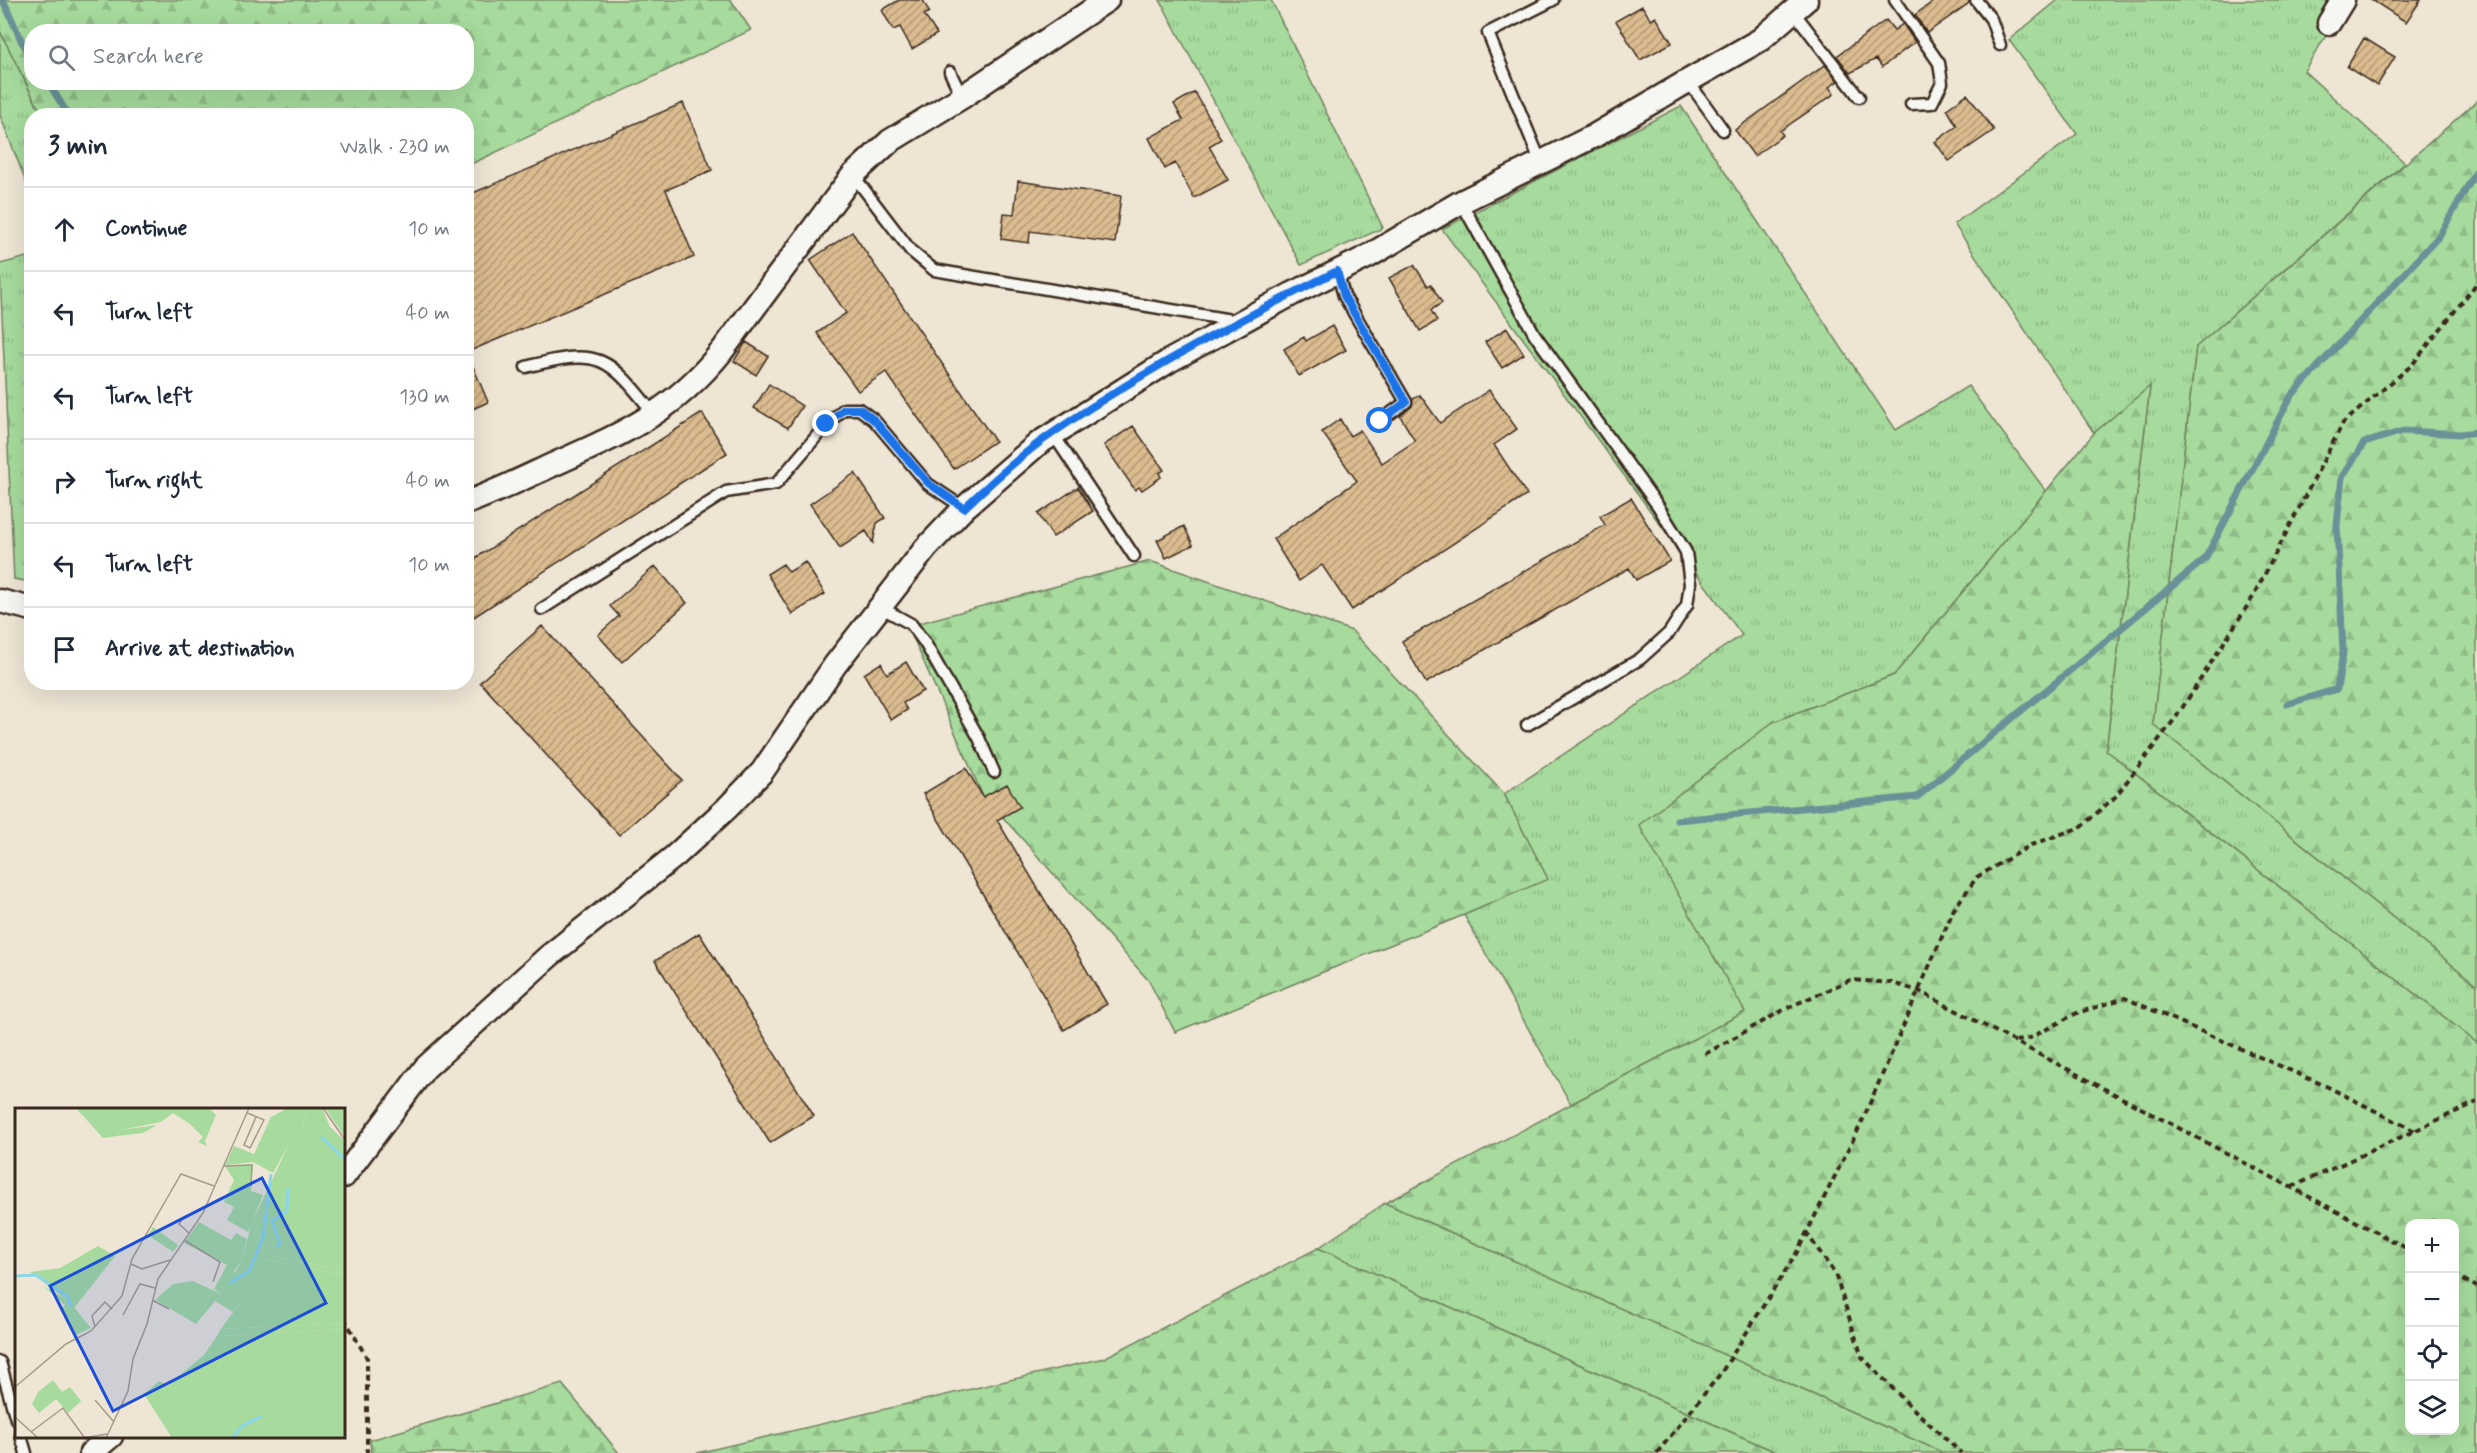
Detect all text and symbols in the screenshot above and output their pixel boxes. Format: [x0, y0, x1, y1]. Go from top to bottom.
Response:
search box [24, 24, 474, 90]
icon: search [45, 41, 78, 74]
text: Search here [93, 43, 204, 71]
text: 3 min [48, 130, 108, 164]
text: Walk · 230 m [340, 134, 450, 161]
icon: ahead [48, 213, 81, 246]
text: Continue [105, 215, 187, 243]
text: 10 m [408, 216, 450, 243]
icon: left [48, 297, 81, 330]
text: Turn left [105, 299, 193, 327]
text: 40 m [406, 300, 450, 327]
icon: left [48, 381, 81, 414]
text: Turn left [105, 383, 193, 411]
text: 130 m [399, 384, 450, 411]
route start [1366, 407, 1392, 433]
route end [812, 410, 838, 436]
icon: right [48, 465, 81, 498]
text: Turn right [105, 467, 203, 495]
text: 40 m [406, 468, 450, 495]
icon: left [48, 549, 81, 582]
text: Turn left [105, 551, 193, 579]
text: 10 m [408, 552, 450, 579]
icon: arrive [48, 633, 81, 666]
text: Arrive at destination [105, 635, 295, 663]
inset map [15, 1108, 345, 1438]
map controls [2405, 1219, 2459, 1435]
button: + [2405, 1219, 2459, 1273]
button: − [2405, 1273, 2459, 1327]
button: locate [2405, 1327, 2459, 1381]
button: layers [2405, 1381, 2459, 1435]

